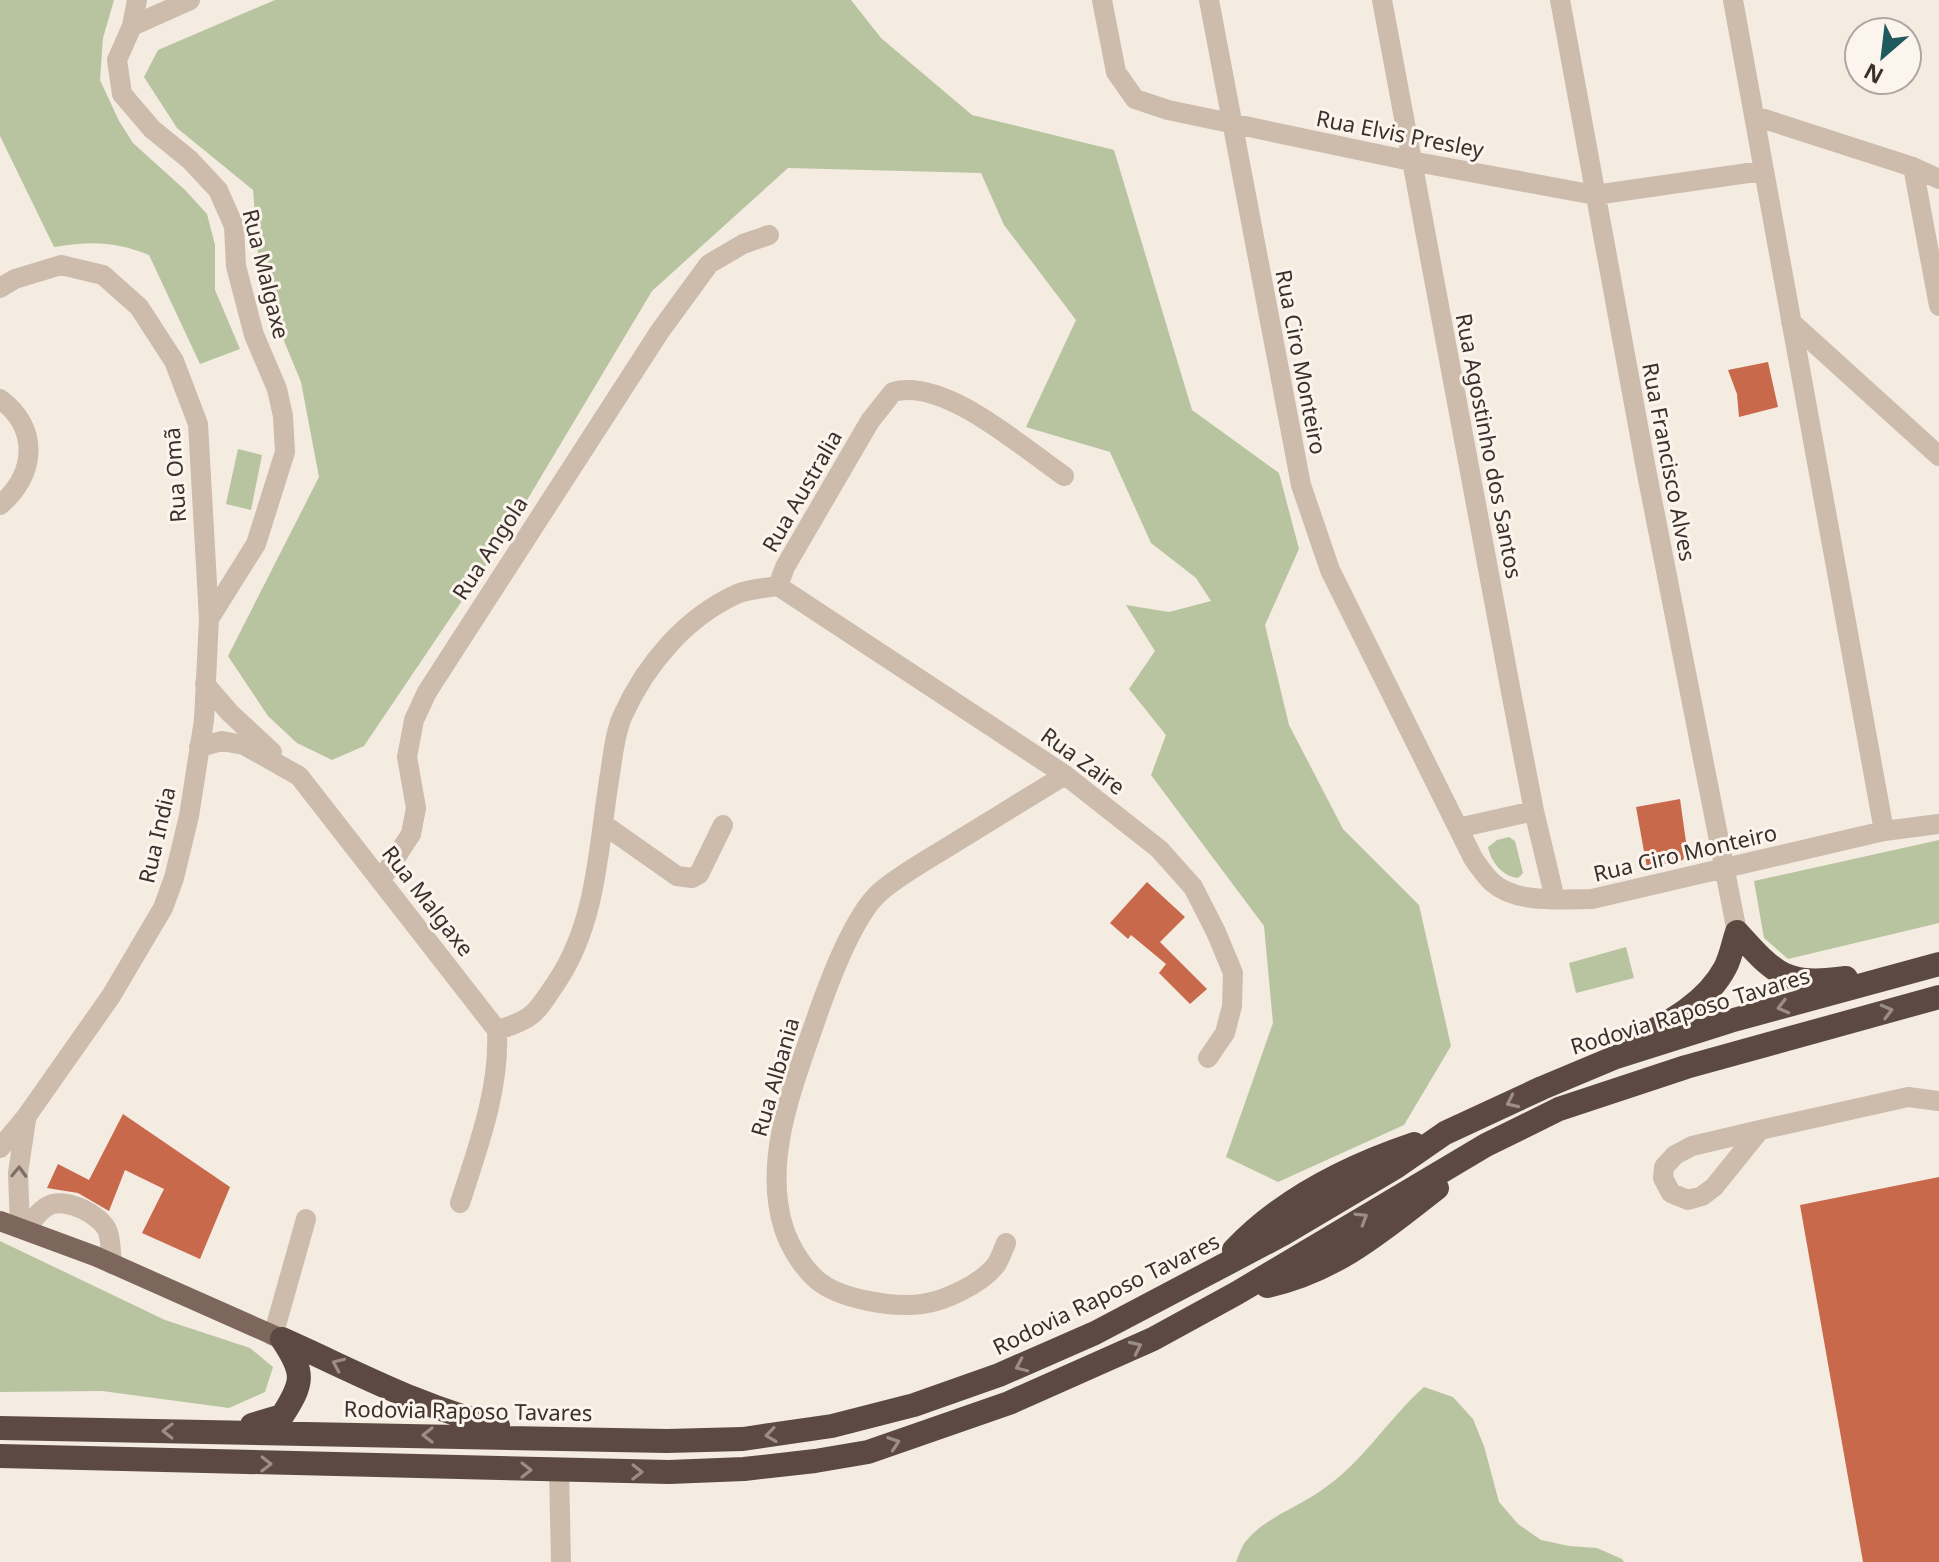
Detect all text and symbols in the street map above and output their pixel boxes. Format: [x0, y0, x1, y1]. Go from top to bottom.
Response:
north arrow [1843, 16, 1923, 96]
text: N [1858, 57, 1888, 92]
street label: Rua Elvis Presley [1314, 102, 1487, 164]
street label: Rua Malgaxe [236, 206, 298, 342]
street label: Rua Ciro Monteiro [1269, 267, 1335, 457]
street label: Rua Agostinho dos Santos [1450, 311, 1530, 581]
street label: Rua Francisco Alves [1636, 360, 1704, 564]
street label: Rua Australia [754, 424, 848, 557]
street label: Rua Omã [156, 426, 192, 524]
street label: Rua Angola [444, 490, 534, 605]
street label: Rua Zaire [1036, 720, 1132, 801]
street label: Rua India [130, 784, 182, 886]
street label: Rua Ciro Monteiro [1590, 816, 1779, 888]
street label: Rua Malgaxe [376, 839, 481, 962]
street label: Rodovia Raposo Tavares [1566, 959, 1813, 1061]
one-way arrow [1776, 998, 1790, 1014]
one-way arrow [1879, 1004, 1893, 1020]
street label: Rua Albania [743, 1014, 805, 1140]
one-way arrow [1505, 1092, 1520, 1108]
one-way arrow [10, 1165, 27, 1177]
one-way arrow [1353, 1213, 1368, 1228]
street label: Rodovia Raposo Tavares [987, 1225, 1224, 1361]
one-way arrow [1127, 1341, 1142, 1357]
one-way arrow [1015, 1356, 1029, 1372]
one-way arrow [332, 1358, 347, 1374]
street label: Rodovia Raposo Tavares [343, 1393, 593, 1427]
one-way arrow [161, 1422, 174, 1440]
one-way arrow [421, 1426, 434, 1444]
one-way arrow [764, 1426, 778, 1443]
one-way arrow [887, 1436, 901, 1452]
one-way arrow [260, 1455, 273, 1472]
one-way arrow [520, 1461, 533, 1479]
one-way arrow [631, 1463, 644, 1480]

